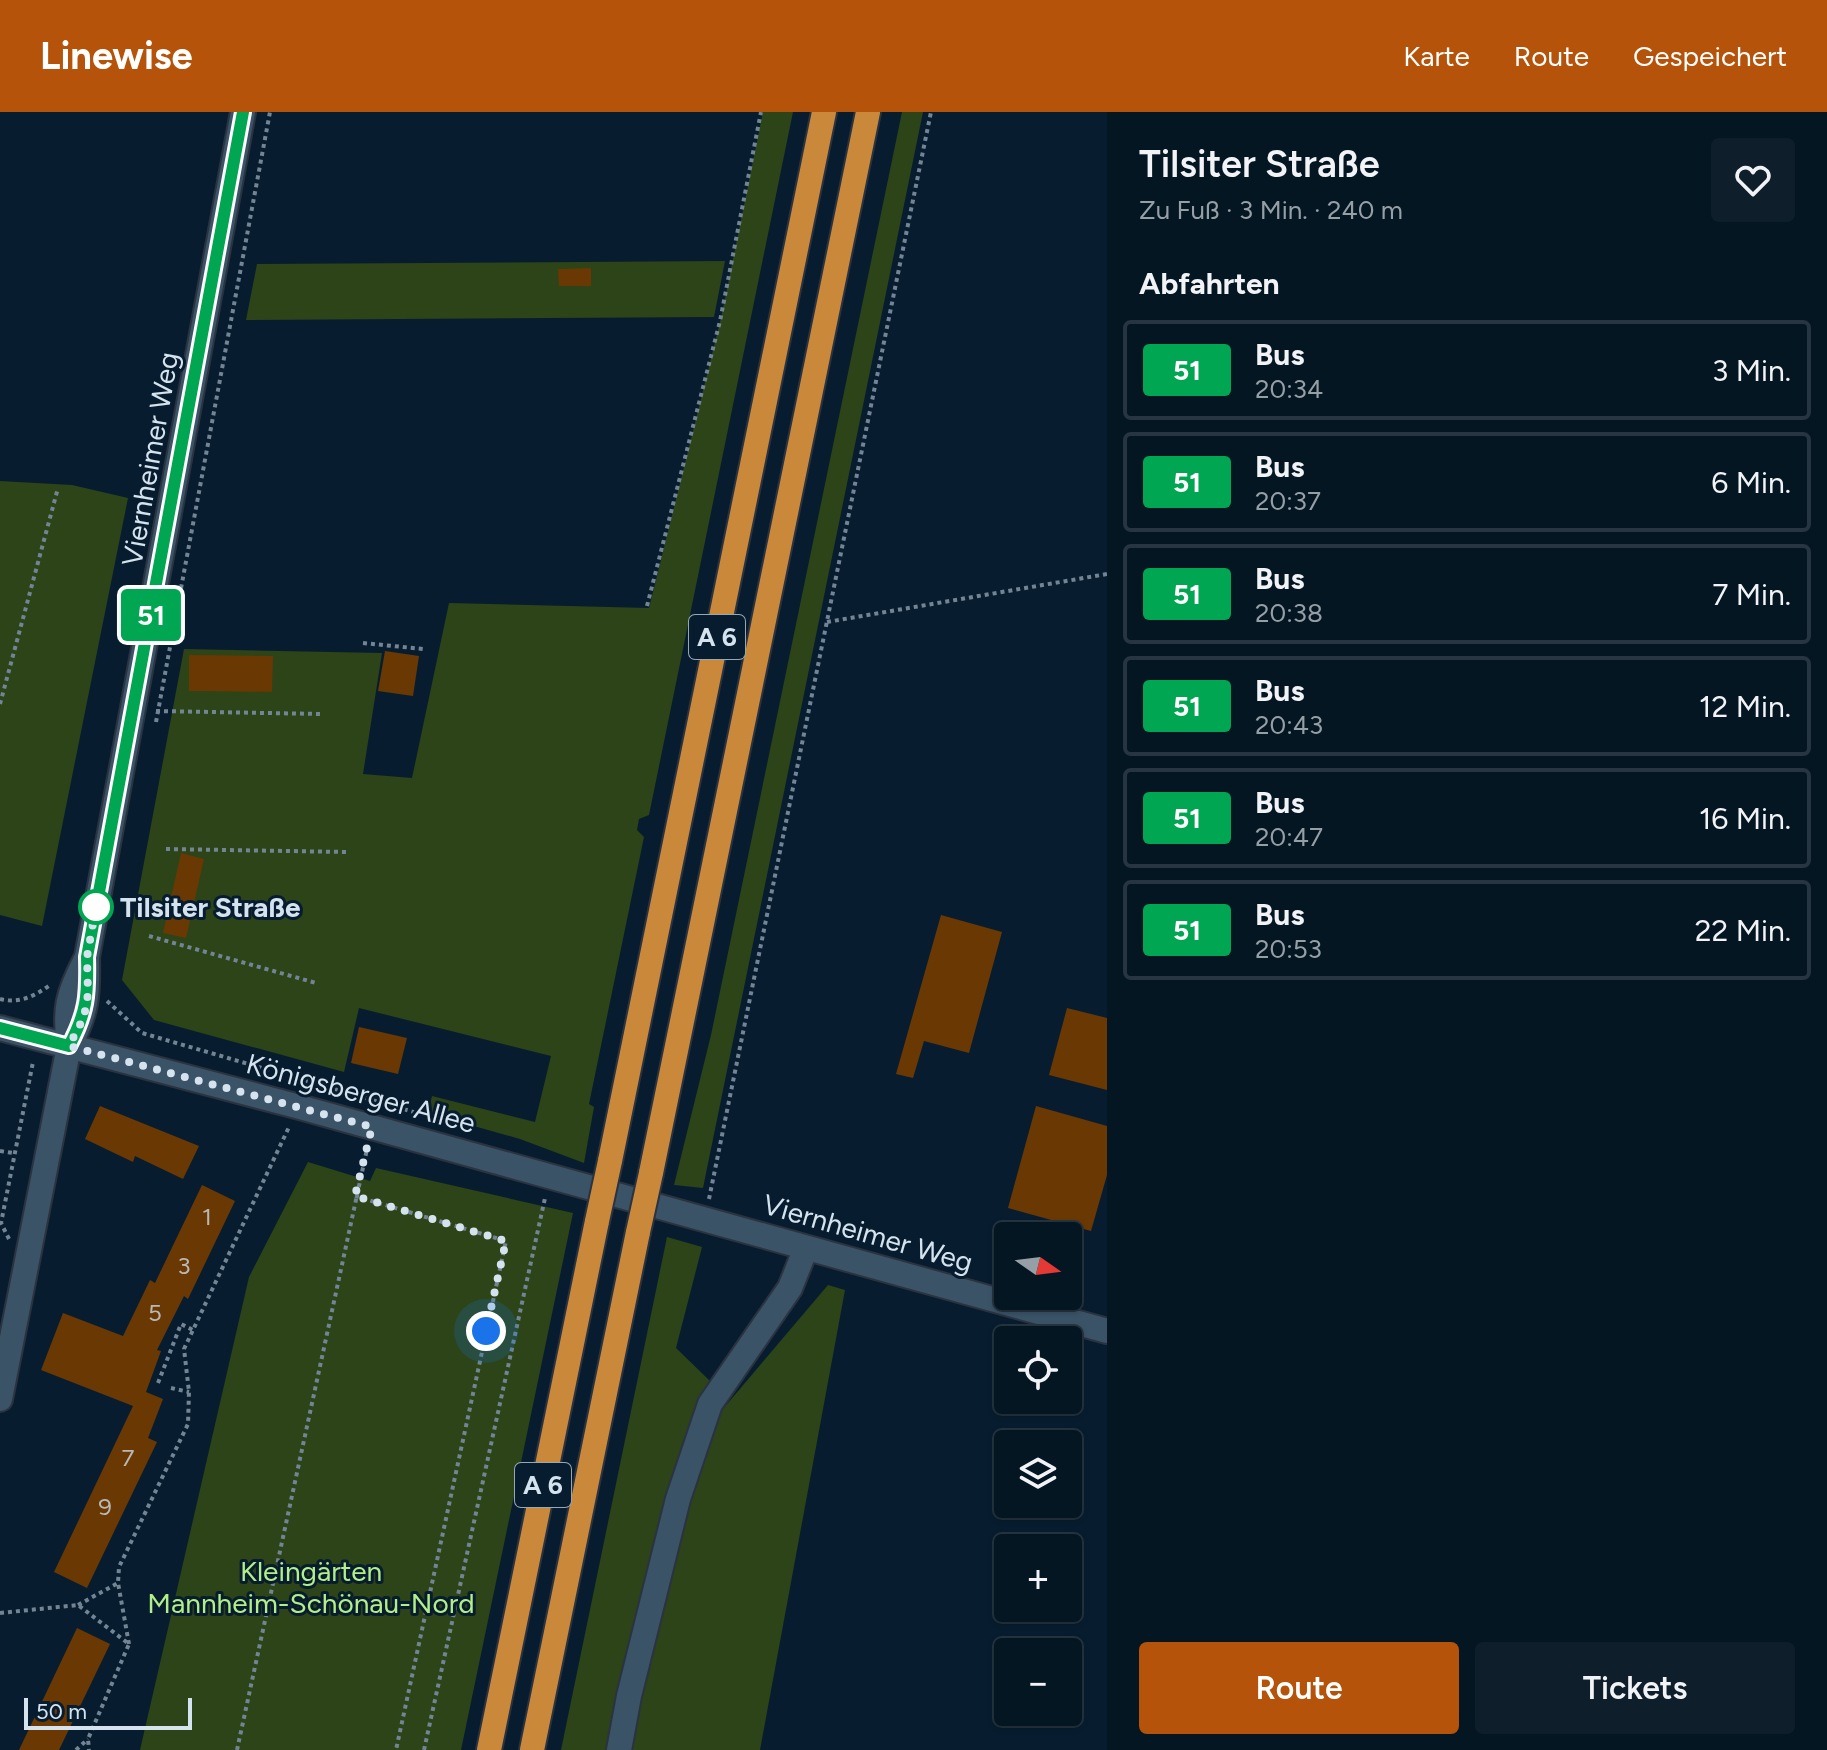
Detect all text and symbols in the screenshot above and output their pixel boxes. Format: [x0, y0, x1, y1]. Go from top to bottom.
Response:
text: Linewise [40, 33, 193, 79]
text: Karte [1403, 39, 1470, 73]
text: Route [1514, 39, 1589, 73]
text: Gespeichert [1633, 39, 1787, 73]
button: heart [1711, 138, 1795, 222]
text: Tilsiter Straße [1139, 141, 1380, 187]
text: Zu Fuß · 3 Min. · 240 m [1139, 194, 1403, 226]
text: Abfahrten [1139, 265, 1280, 302]
text: Bus [1255, 336, 1304, 373]
street label: Viernheimer Weg [114, 349, 186, 569]
text: 3 Min. [1712, 352, 1791, 389]
text: 51 [1173, 353, 1201, 387]
text: 20:34 [1255, 373, 1323, 405]
text: Bus [1255, 448, 1304, 485]
text: 6 Min. [1711, 464, 1791, 501]
text: 51 [1173, 465, 1201, 499]
text: 20:37 [1255, 485, 1321, 517]
text: Bus [1255, 560, 1304, 597]
text: 7 Min. [1712, 576, 1791, 613]
text: 51 [1173, 577, 1201, 611]
line badge: 51 [115, 589, 187, 641]
text: 20:38 [1255, 597, 1323, 629]
text: 51 [137, 598, 165, 632]
road number: A 6 [689, 615, 745, 659]
text: Bus [1255, 672, 1304, 709]
text: 12 Min. [1699, 688, 1791, 725]
text: 51 [1173, 689, 1201, 723]
text: 20:43 [1255, 709, 1323, 741]
text: Bus [1255, 784, 1304, 821]
text: 16 Min. [1699, 800, 1791, 837]
text: 51 [1173, 801, 1201, 835]
text: 20:47 [1255, 821, 1323, 853]
marker: Tilsiter Straße [79, 890, 113, 924]
place label: Tilsiter Straße [120, 890, 301, 924]
text: Bus [1255, 896, 1304, 933]
text: 22 Min. [1695, 912, 1791, 949]
text: 51 [1173, 913, 1201, 947]
text: 20:53 [1255, 933, 1322, 965]
street label: Königsberger Allee [243, 1046, 479, 1140]
street label: Viernheimer Weg [759, 1187, 977, 1279]
house number: 1 [202, 1202, 212, 1231]
north arrow [994, 1222, 1082, 1310]
map controls [994, 1222, 1082, 1726]
house number: 3 [177, 1251, 191, 1280]
house number: 5 [148, 1298, 162, 1327]
your location [466, 1311, 506, 1351]
button: locate [994, 1326, 1082, 1414]
button: layers [994, 1430, 1082, 1518]
house number: 7 [122, 1443, 135, 1472]
road number: A 6 [515, 1463, 571, 1507]
house number: 9 [98, 1492, 112, 1521]
button: + [994, 1534, 1082, 1622]
park label: Kleingärten Mannheim-Schönau-Nord [147, 1554, 475, 1620]
button: − [994, 1638, 1082, 1726]
button: Route [1139, 1642, 1459, 1734]
button: Tickets [1475, 1642, 1795, 1734]
scale bar [24, 1694, 192, 1730]
text: 50 m [36, 1698, 87, 1725]

